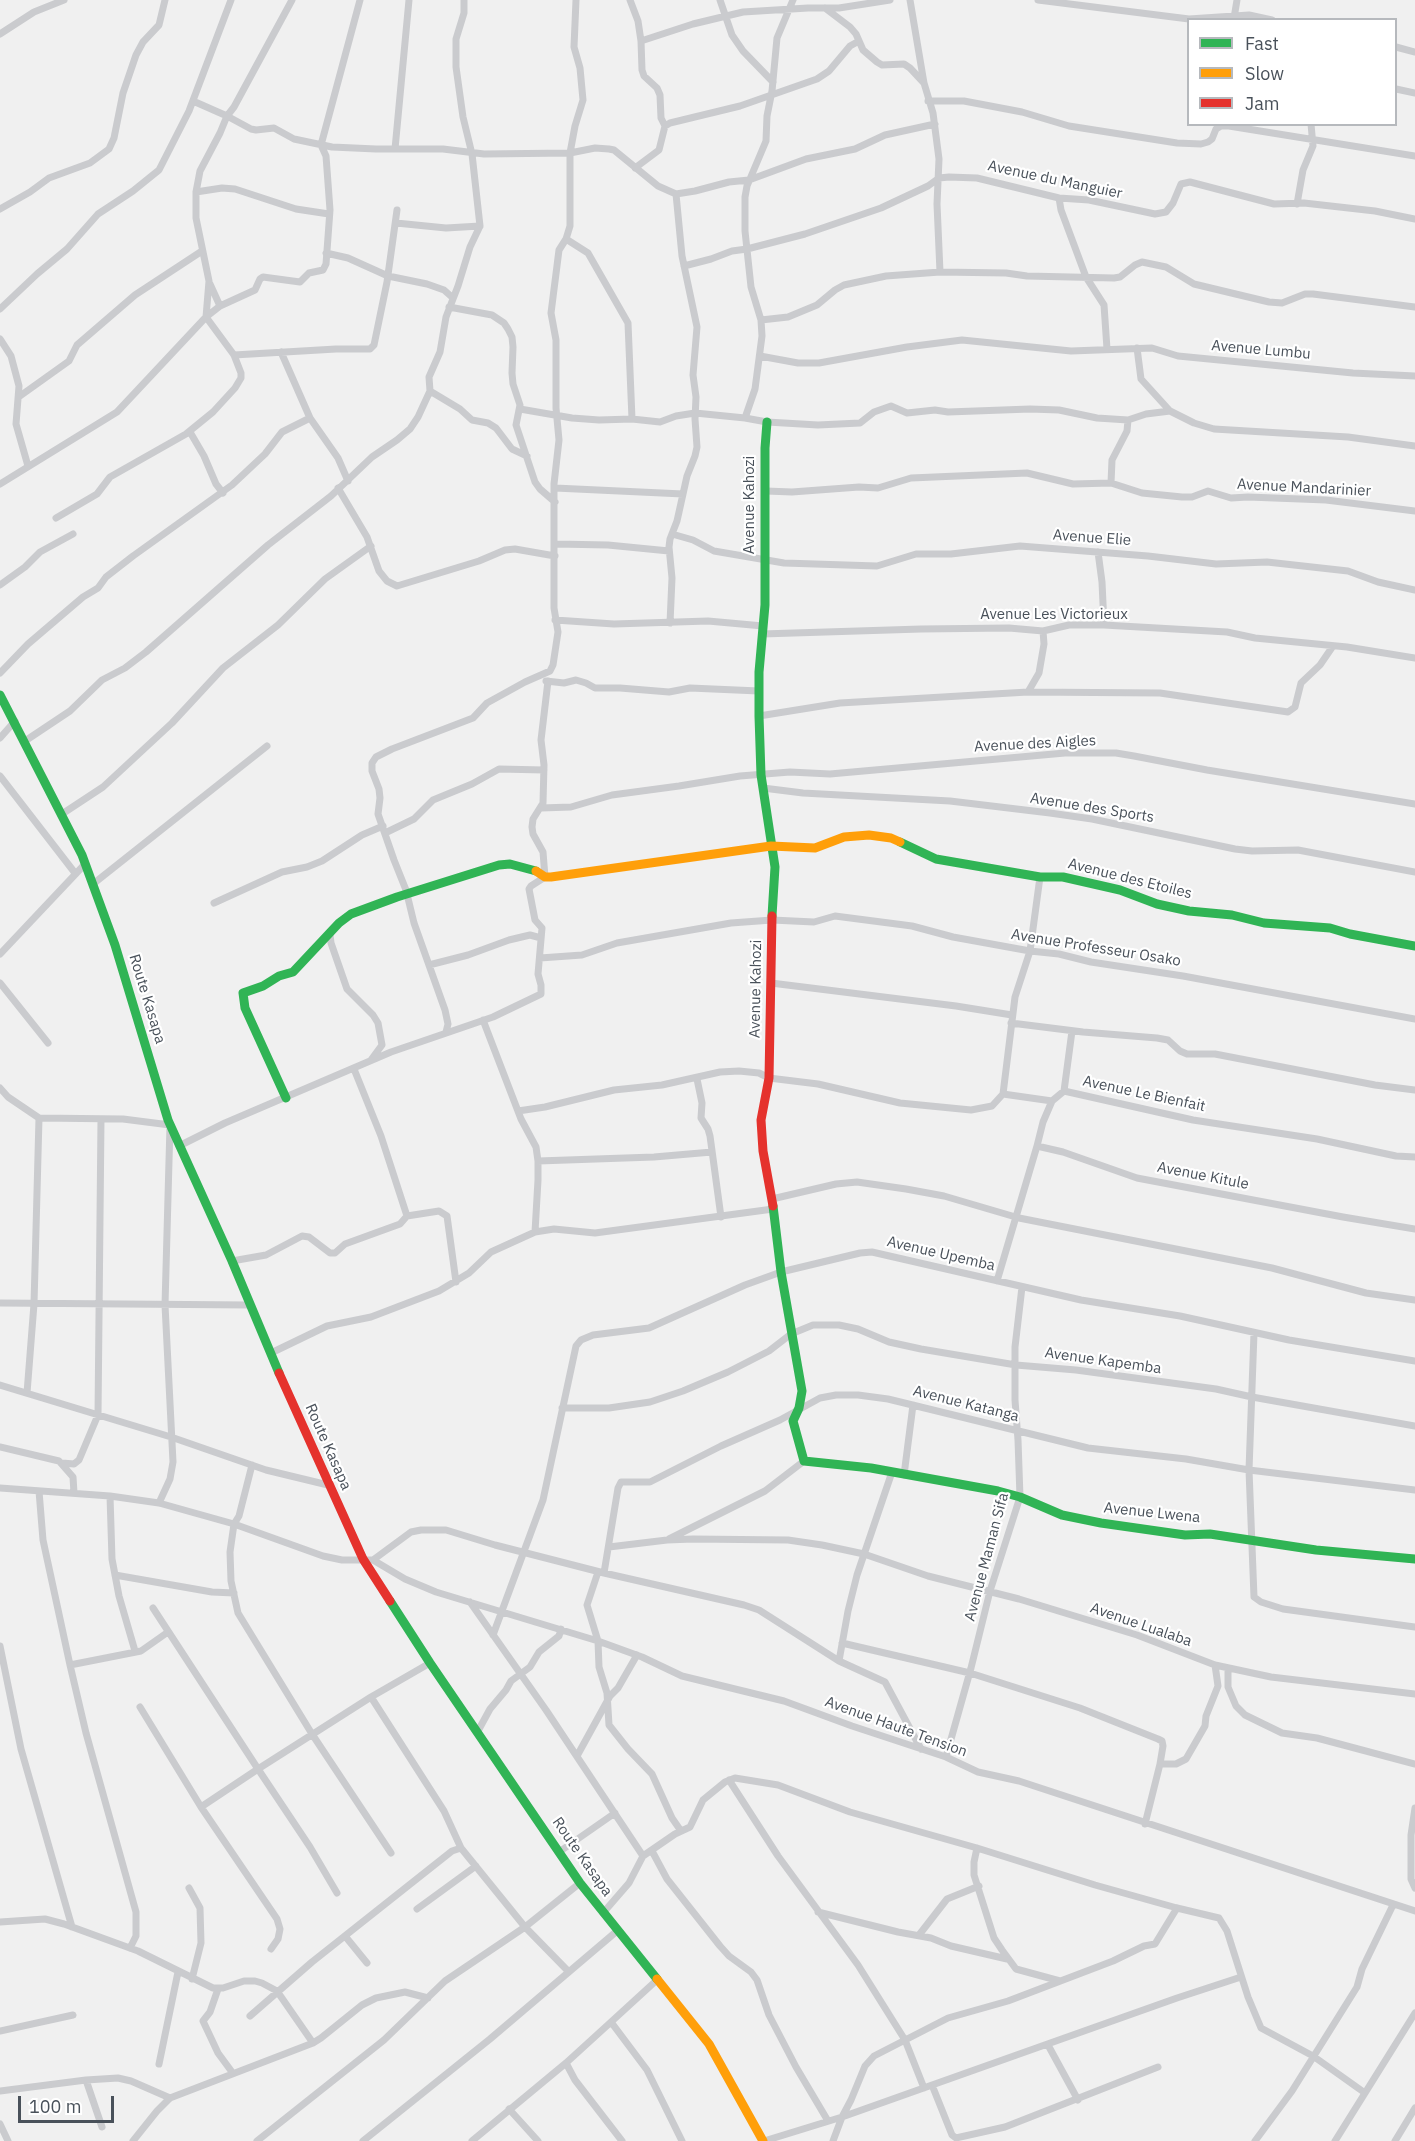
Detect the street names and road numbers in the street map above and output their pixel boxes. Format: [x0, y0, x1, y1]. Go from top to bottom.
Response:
street label: Avenue du Manguier [986, 157, 1124, 203]
street label: Avenue Lumbu [1210, 337, 1312, 363]
street label: Avenue Kahozi [741, 456, 759, 554]
street label: Avenue Mandarinier [1236, 475, 1372, 501]
street label: Avenue Elie [1052, 526, 1132, 550]
street label: Avenue Les Victorieux [980, 606, 1128, 624]
street label: Avenue des Aigles [973, 732, 1097, 756]
street label: Avenue des Sports [1029, 789, 1155, 827]
street label: Avenue des Etoiles [1066, 855, 1194, 903]
street label: Avenue Professeur Osako [1010, 926, 1182, 970]
street label: Avenue Kahozi [746, 940, 766, 1038]
street label: Route Kasapa [125, 952, 169, 1046]
street label: Avenue Le Bienfait [1081, 1072, 1207, 1116]
street label: Avenue Kitule [1156, 1158, 1250, 1194]
street label: Avenue Upemba [885, 1233, 997, 1275]
street label: Avenue Kapemba [1043, 1344, 1163, 1378]
street label: Avenue Katanga [911, 1382, 1021, 1426]
street label: Route Kasapa [301, 1401, 355, 1493]
street label: Avenue Maman Sifa [961, 1491, 1013, 1623]
street label: Avenue Lwena [1103, 1499, 1201, 1527]
street label: Avenue Lualaba [1088, 1599, 1194, 1651]
street label: Avenue Haute Tension [822, 1693, 970, 1761]
street label: Route Kasapa [548, 1814, 616, 1900]

